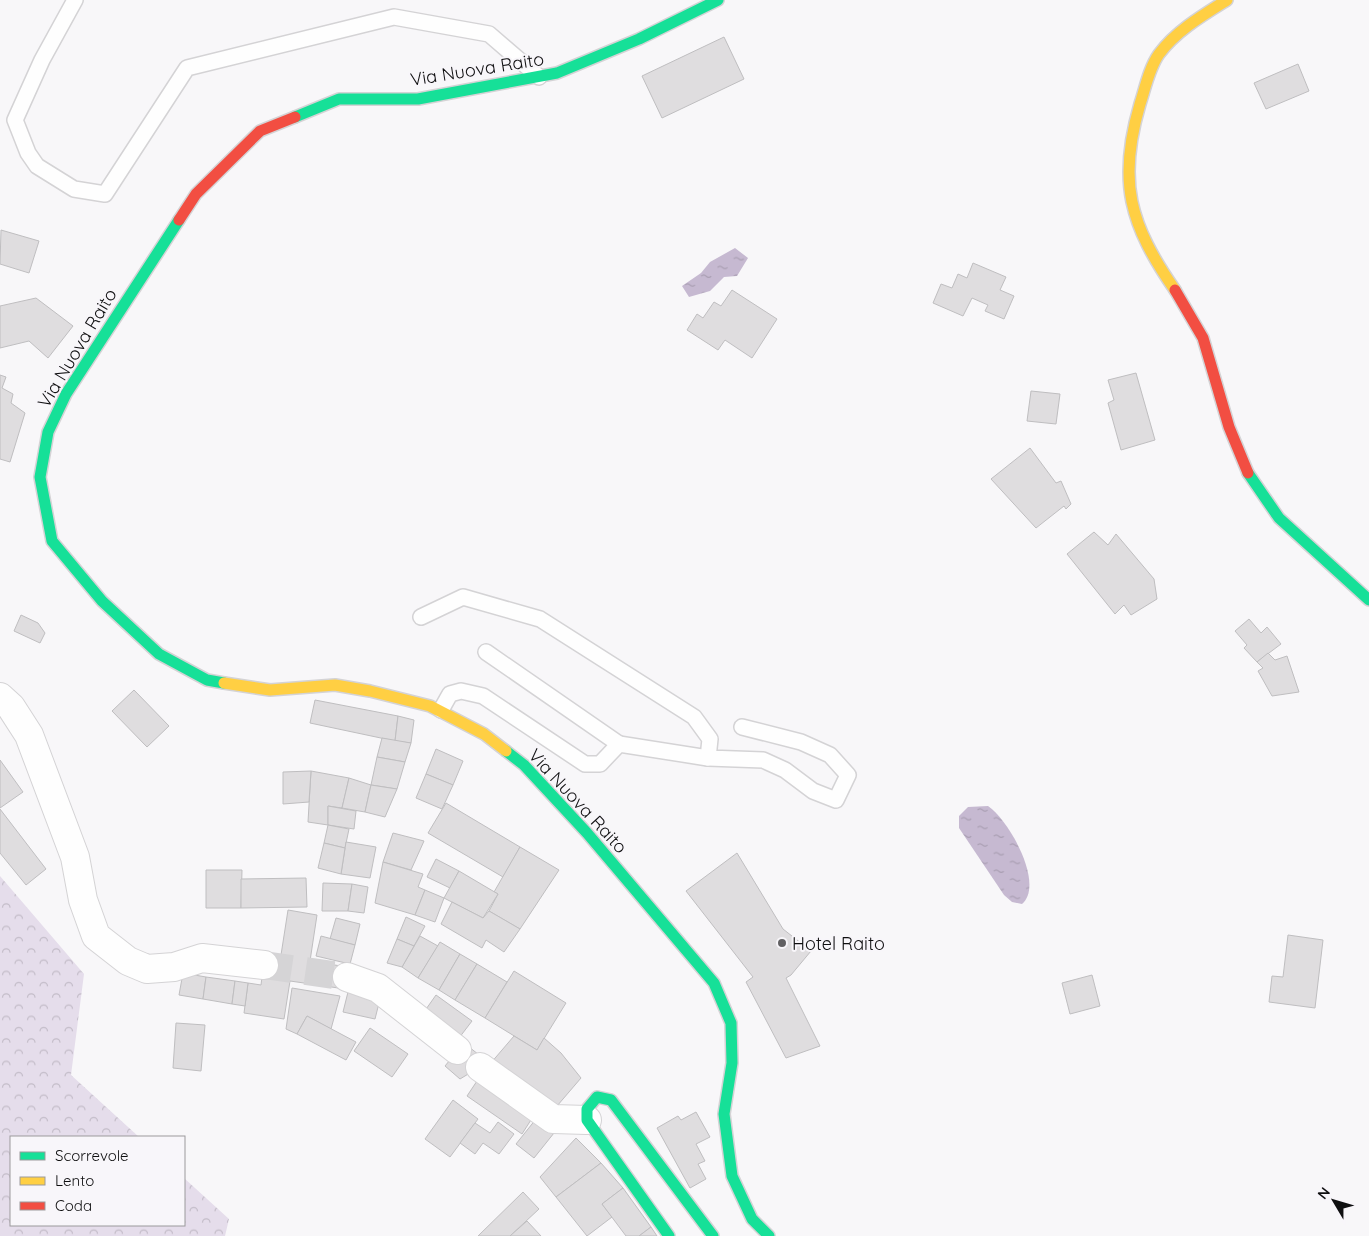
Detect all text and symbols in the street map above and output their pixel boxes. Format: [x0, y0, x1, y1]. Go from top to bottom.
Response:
street label: Via Nuova Raito [409, 47, 545, 91]
street label: Via Nuova Raito [32, 284, 122, 412]
street label: Via Nuova Raito [524, 744, 632, 858]
place label: Hotel Raito [792, 932, 885, 955]
marker: Hotel Raito [776, 937, 788, 949]
legend [10, 1136, 185, 1226]
text: Scorrevole [55, 1146, 129, 1165]
text: Lento [55, 1171, 94, 1190]
north arrow [1309, 1176, 1359, 1226]
text: N [1313, 1183, 1334, 1203]
text: Coda [55, 1196, 92, 1215]

